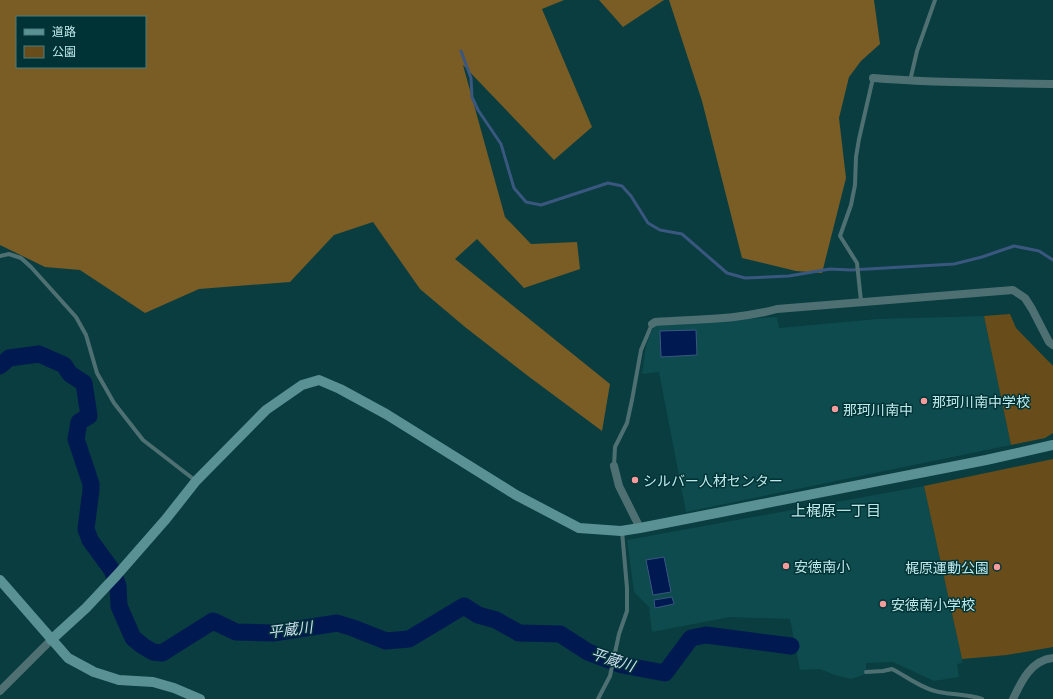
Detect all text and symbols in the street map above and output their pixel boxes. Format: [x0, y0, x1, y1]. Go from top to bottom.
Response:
legend [16, 16, 146, 68]
text: 道路 [52, 23, 76, 40]
text: 公園 [52, 43, 76, 60]
place label: 那珂川南中学校 [932, 392, 1030, 411]
marker: 那珂川南中学校 [919, 396, 929, 406]
place label: 那珂川南中 [843, 400, 913, 419]
marker: 那珂川南中 [830, 404, 840, 414]
place label: シルバー人材センター [643, 471, 783, 490]
marker: シルバー人材センター [630, 475, 640, 485]
district label: 上梶原一丁目 [791, 500, 881, 520]
place label: 安徳南小 [794, 557, 850, 576]
place label: 梶原運動公園 [905, 558, 989, 577]
marker: 安徳南小 [781, 561, 791, 571]
marker: 梶原運動公園 [992, 562, 1002, 572]
place label: 安徳南小学校 [891, 595, 975, 614]
marker: 安徳南小学校 [878, 599, 888, 609]
water label: 平蔵川 [266, 616, 316, 642]
water label: 平蔵川 [589, 643, 639, 676]

